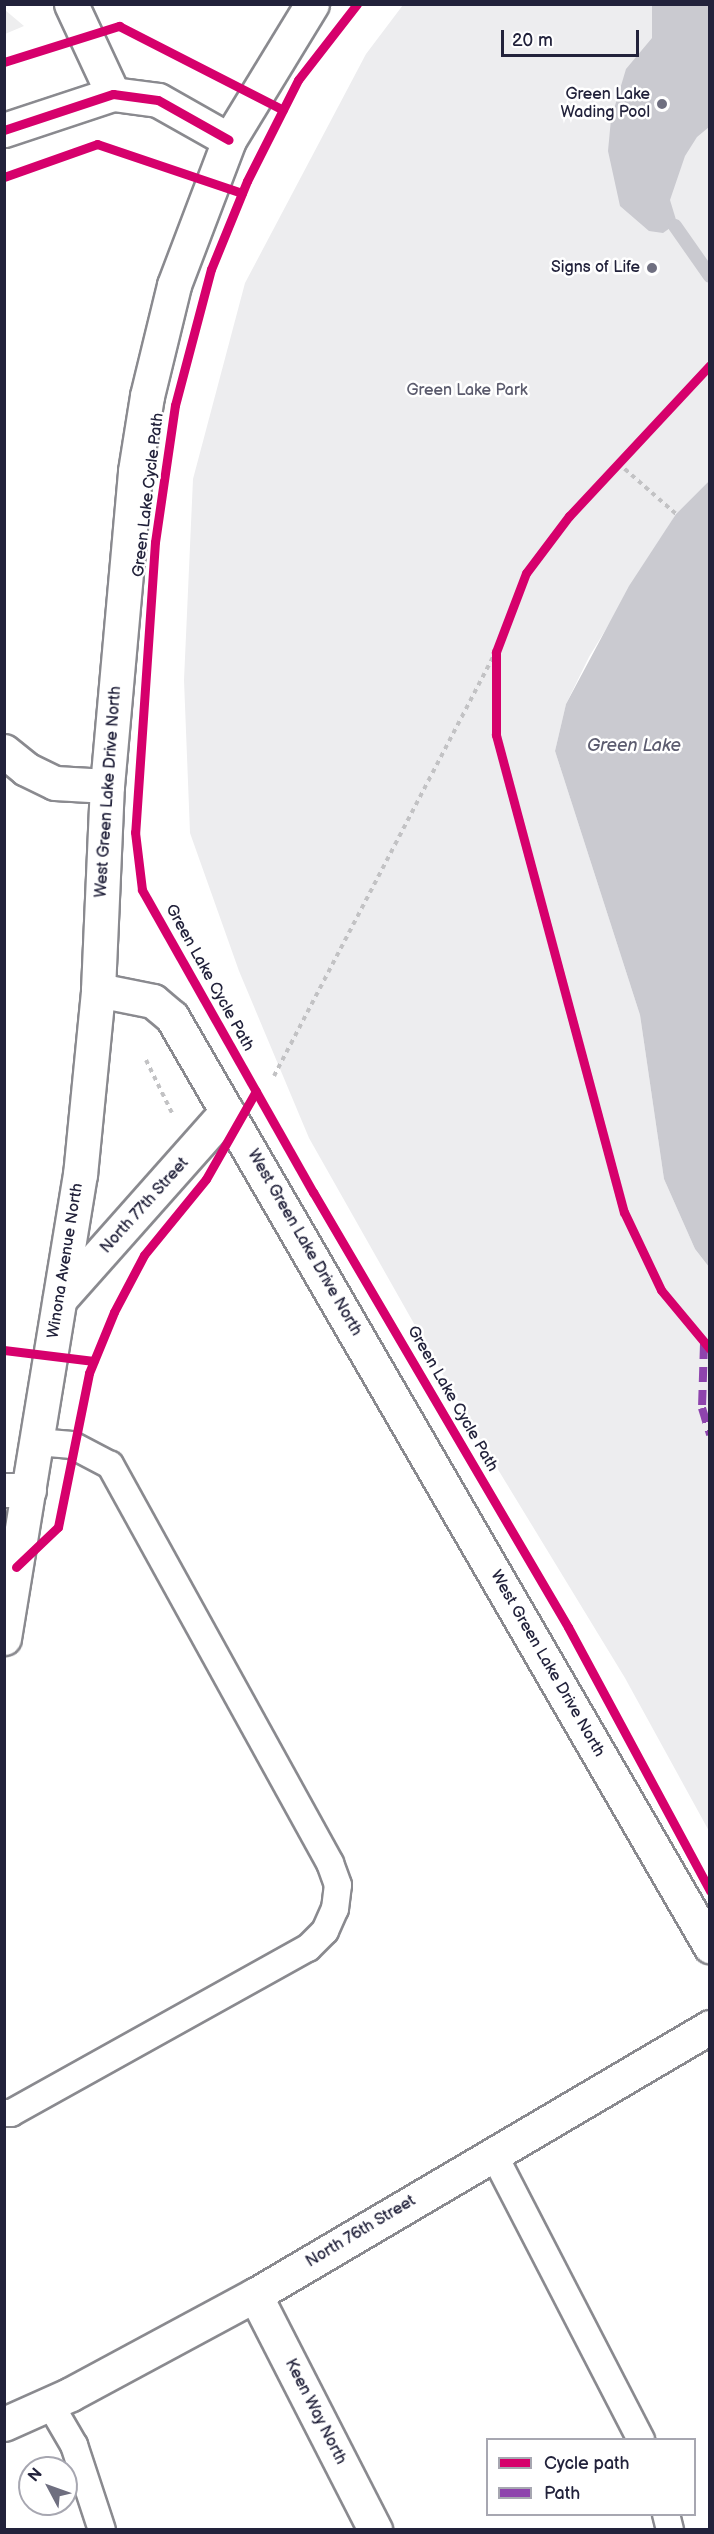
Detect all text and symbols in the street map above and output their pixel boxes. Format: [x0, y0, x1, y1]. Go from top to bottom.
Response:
scale bar [504, 18, 642, 56]
text: 20 m [512, 30, 553, 51]
place label: Green Lake Wading Pool [561, 85, 650, 123]
marker: Green Lake Wading Pool [655, 97, 669, 111]
place label: Signs of Life [551, 258, 640, 278]
marker: Signs of Life [645, 261, 659, 275]
park label: Green Lake Park [406, 381, 528, 401]
street label: Green Lake Cycle Path [129, 412, 169, 578]
street label: West Green Lake Drive North [92, 686, 126, 898]
water label: Green Lake [587, 735, 681, 757]
street label: Green Lake Cycle Path [161, 901, 257, 1055]
street label: West Green Lake Drive North [243, 1146, 365, 1340]
street label: North 77th Street [97, 1154, 193, 1258]
street label: Winona Avenue North [44, 1182, 88, 1340]
street label: Green Lake Cycle Path [402, 1323, 502, 1475]
street label: West Green Lake Drive North [486, 1567, 608, 1761]
street label: North 76th Street [303, 2192, 419, 2272]
street label: Keen Way North [280, 2355, 350, 2469]
legend [486, 2438, 696, 2516]
text: Cycle path [544, 2453, 630, 2474]
north arrow [18, 2456, 78, 2516]
text: N [24, 2464, 47, 2486]
text: Path [544, 2483, 580, 2504]

